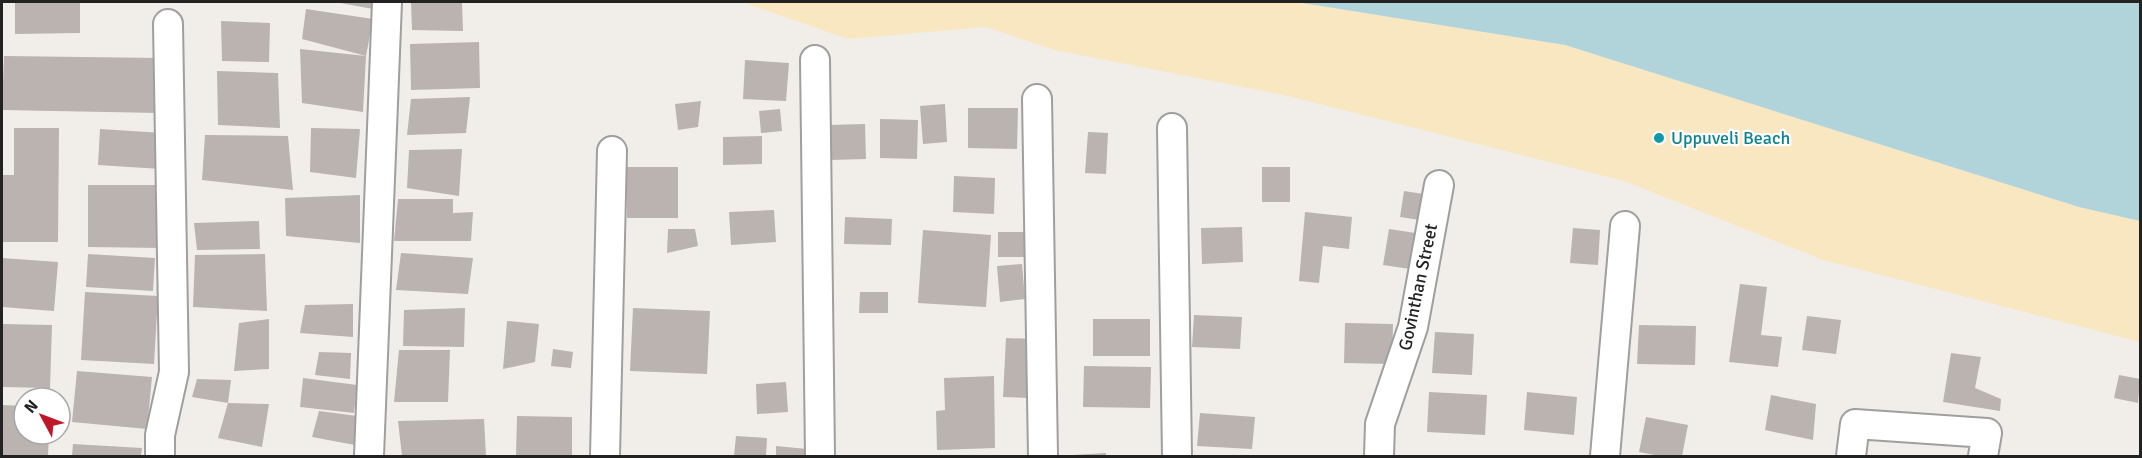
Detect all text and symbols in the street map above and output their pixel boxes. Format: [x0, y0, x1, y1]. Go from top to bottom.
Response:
place label: Uppuveli Beach [1671, 127, 1790, 149]
marker: Uppuveli Beach [1652, 131, 1666, 145]
street label: Govinthan Street [1394, 221, 1442, 353]
north arrow [12, 386, 72, 446]
text: N [20, 396, 43, 418]

